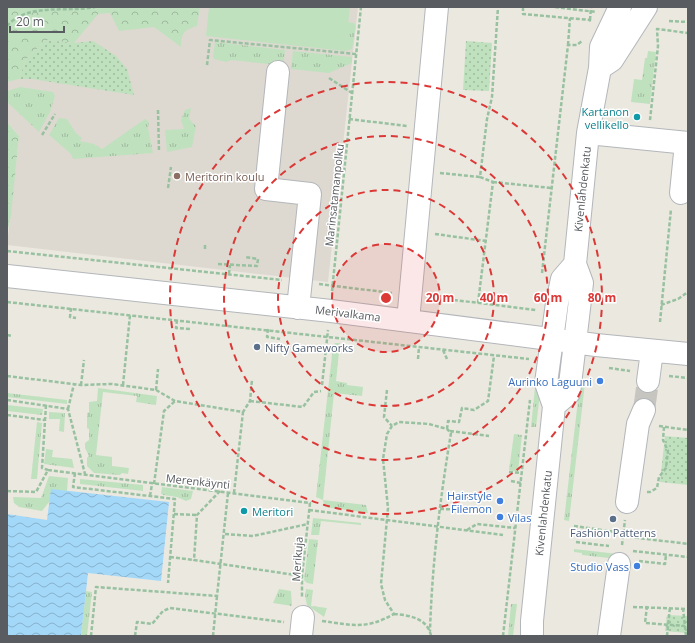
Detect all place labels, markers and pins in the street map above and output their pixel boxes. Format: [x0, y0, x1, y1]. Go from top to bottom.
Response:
place label: Kartanon vellikello [582, 104, 629, 132]
marker: Kartanon vellikello [632, 112, 642, 122]
place label: Meritorin koulu [185, 169, 264, 184]
marker: Meritorin koulu [172, 171, 182, 181]
centre of rings [379, 291, 393, 305]
place label: Nifty Gameworks [265, 340, 353, 355]
marker: Nifty Gameworks [252, 342, 262, 352]
place label: Aurinko Laguuni [508, 374, 592, 389]
marker: Aurinko Laguuni [595, 376, 605, 386]
place label: Hairstyle Filemon [447, 488, 492, 516]
marker: Hairstyle Filemon [495, 496, 505, 506]
place label: Meritori [252, 504, 293, 519]
marker: Meritori [239, 506, 249, 516]
place label: Vilas [508, 510, 531, 525]
marker: Vilas [495, 512, 505, 522]
marker: Fashion Patterns [608, 514, 618, 524]
place label: Fashion Patterns [570, 525, 656, 540]
place label: Studio Vass [570, 559, 629, 574]
marker: Studio Vass [632, 561, 642, 571]

